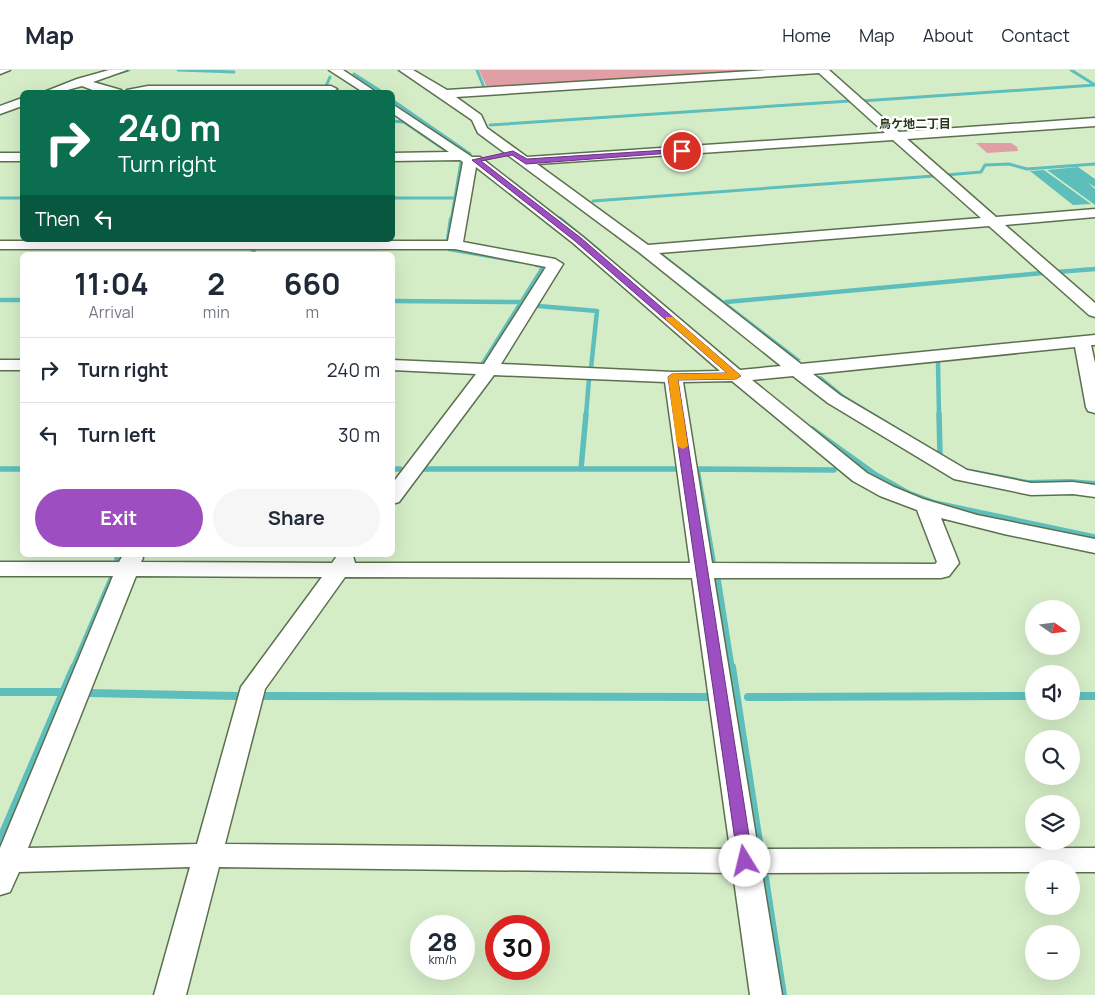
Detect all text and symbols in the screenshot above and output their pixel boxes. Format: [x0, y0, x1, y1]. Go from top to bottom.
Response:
text: Map [25, 18, 74, 51]
text: Home [782, 23, 831, 47]
text: Map [859, 23, 895, 47]
text: About [923, 23, 973, 47]
text: Contact [1001, 23, 1070, 47]
text: 240 m [118, 104, 221, 152]
icon: right [35, 110, 100, 175]
district label: 鳥ケ地二丁目 [879, 115, 951, 132]
pin [661, 130, 703, 172]
icon: arrive [668, 137, 696, 165]
text: Turn right [118, 149, 216, 179]
icon: left [90, 205, 118, 233]
text: Then [35, 206, 80, 232]
text: 11:04 [74, 263, 149, 304]
text: 2 [207, 263, 225, 304]
text: 660 [284, 263, 341, 304]
text: Arrival [89, 301, 134, 323]
text: min [203, 301, 230, 323]
text: m [306, 301, 319, 323]
icon: right [35, 356, 63, 384]
text: Turn right [78, 357, 168, 383]
text: 240 m [327, 357, 380, 383]
icon: left [35, 421, 63, 449]
text: Turn left [78, 422, 156, 448]
text: 30 m [338, 422, 380, 448]
button: Exit [35, 489, 203, 547]
button: Share [213, 489, 380, 547]
north arrow [1025, 600, 1080, 655]
map controls [1025, 600, 1080, 980]
button: sound [1025, 665, 1080, 720]
button: search [1025, 730, 1080, 785]
button: layers [1025, 795, 1080, 850]
position arrow [718, 834, 770, 886]
button: + [1025, 860, 1080, 915]
speed limit sign: 30 [485, 915, 550, 980]
text: 28 [427, 924, 458, 959]
button: − [1025, 925, 1080, 980]
text: km/h [429, 951, 456, 968]

